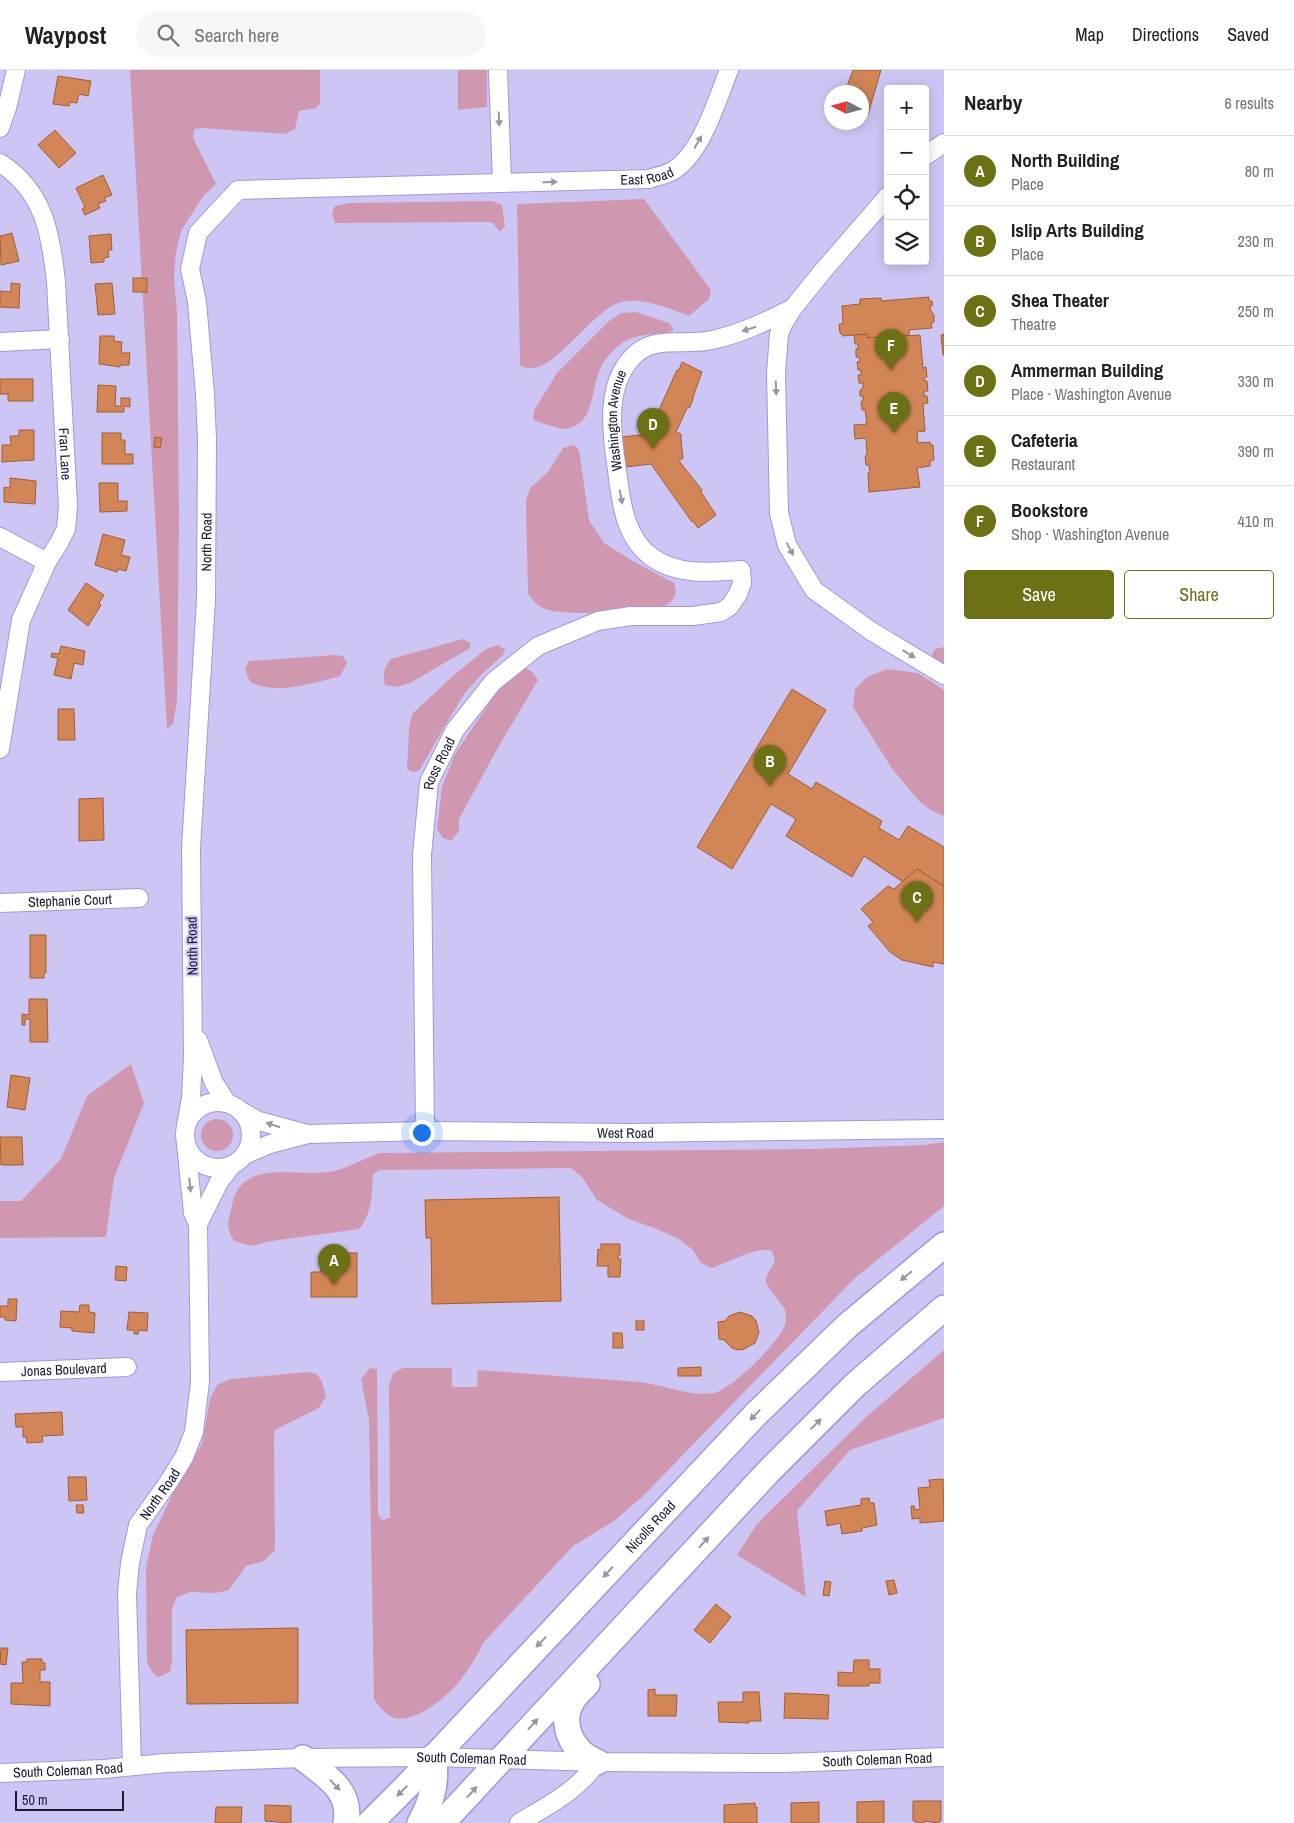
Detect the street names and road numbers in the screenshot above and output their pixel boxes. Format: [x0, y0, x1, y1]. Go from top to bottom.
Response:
street label: East Road [620, 163, 677, 189]
street label: Washington Avenue [603, 367, 631, 472]
street label: Fran Lane [55, 427, 76, 480]
street label: North Road [197, 513, 216, 571]
street label: Ross Road [419, 734, 459, 791]
street label: Stephanie Court [28, 890, 112, 911]
street label: North Road [182, 916, 202, 976]
street label: West Road [597, 1124, 654, 1142]
street label: Jonas Boulevard [21, 1359, 107, 1380]
street label: North Road [136, 1465, 184, 1523]
street label: Nicolls Road [621, 1497, 679, 1557]
street label: South Coleman Road [417, 1748, 527, 1769]
street label: South Coleman Road [822, 1748, 933, 1771]
street label: South Coleman Road [13, 1758, 124, 1781]

